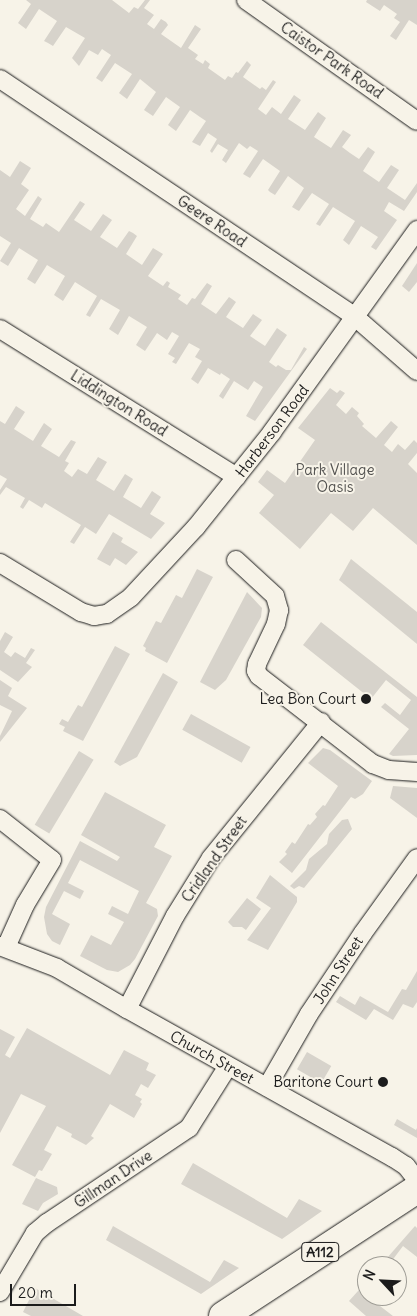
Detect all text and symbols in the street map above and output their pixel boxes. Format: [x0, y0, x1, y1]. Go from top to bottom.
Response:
street label: Caistor Park Road [277, 18, 387, 102]
street label: Geere Road [174, 191, 250, 251]
street label: Liddington Road [67, 366, 171, 440]
street label: Harberson Road [232, 381, 312, 481]
park label: Park Village Oasis [296, 460, 374, 495]
place label: Lea Bon Court [259, 690, 356, 708]
marker: Lea Bon Court [360, 693, 372, 705]
street label: Cridland Street [178, 812, 250, 906]
street label: John Street [309, 933, 367, 1007]
street label: Church Street [167, 1027, 257, 1087]
place label: Baritone Court [273, 1073, 373, 1091]
marker: Baritone Court [377, 1076, 389, 1088]
street label: Gillman Drive [71, 1146, 155, 1212]
road number: A112 [300, 1240, 340, 1264]
north arrow [357, 1256, 407, 1306]
text: N [359, 1267, 380, 1283]
scale bar [12, 1274, 79, 1306]
text: 20 m [18, 1283, 53, 1302]

